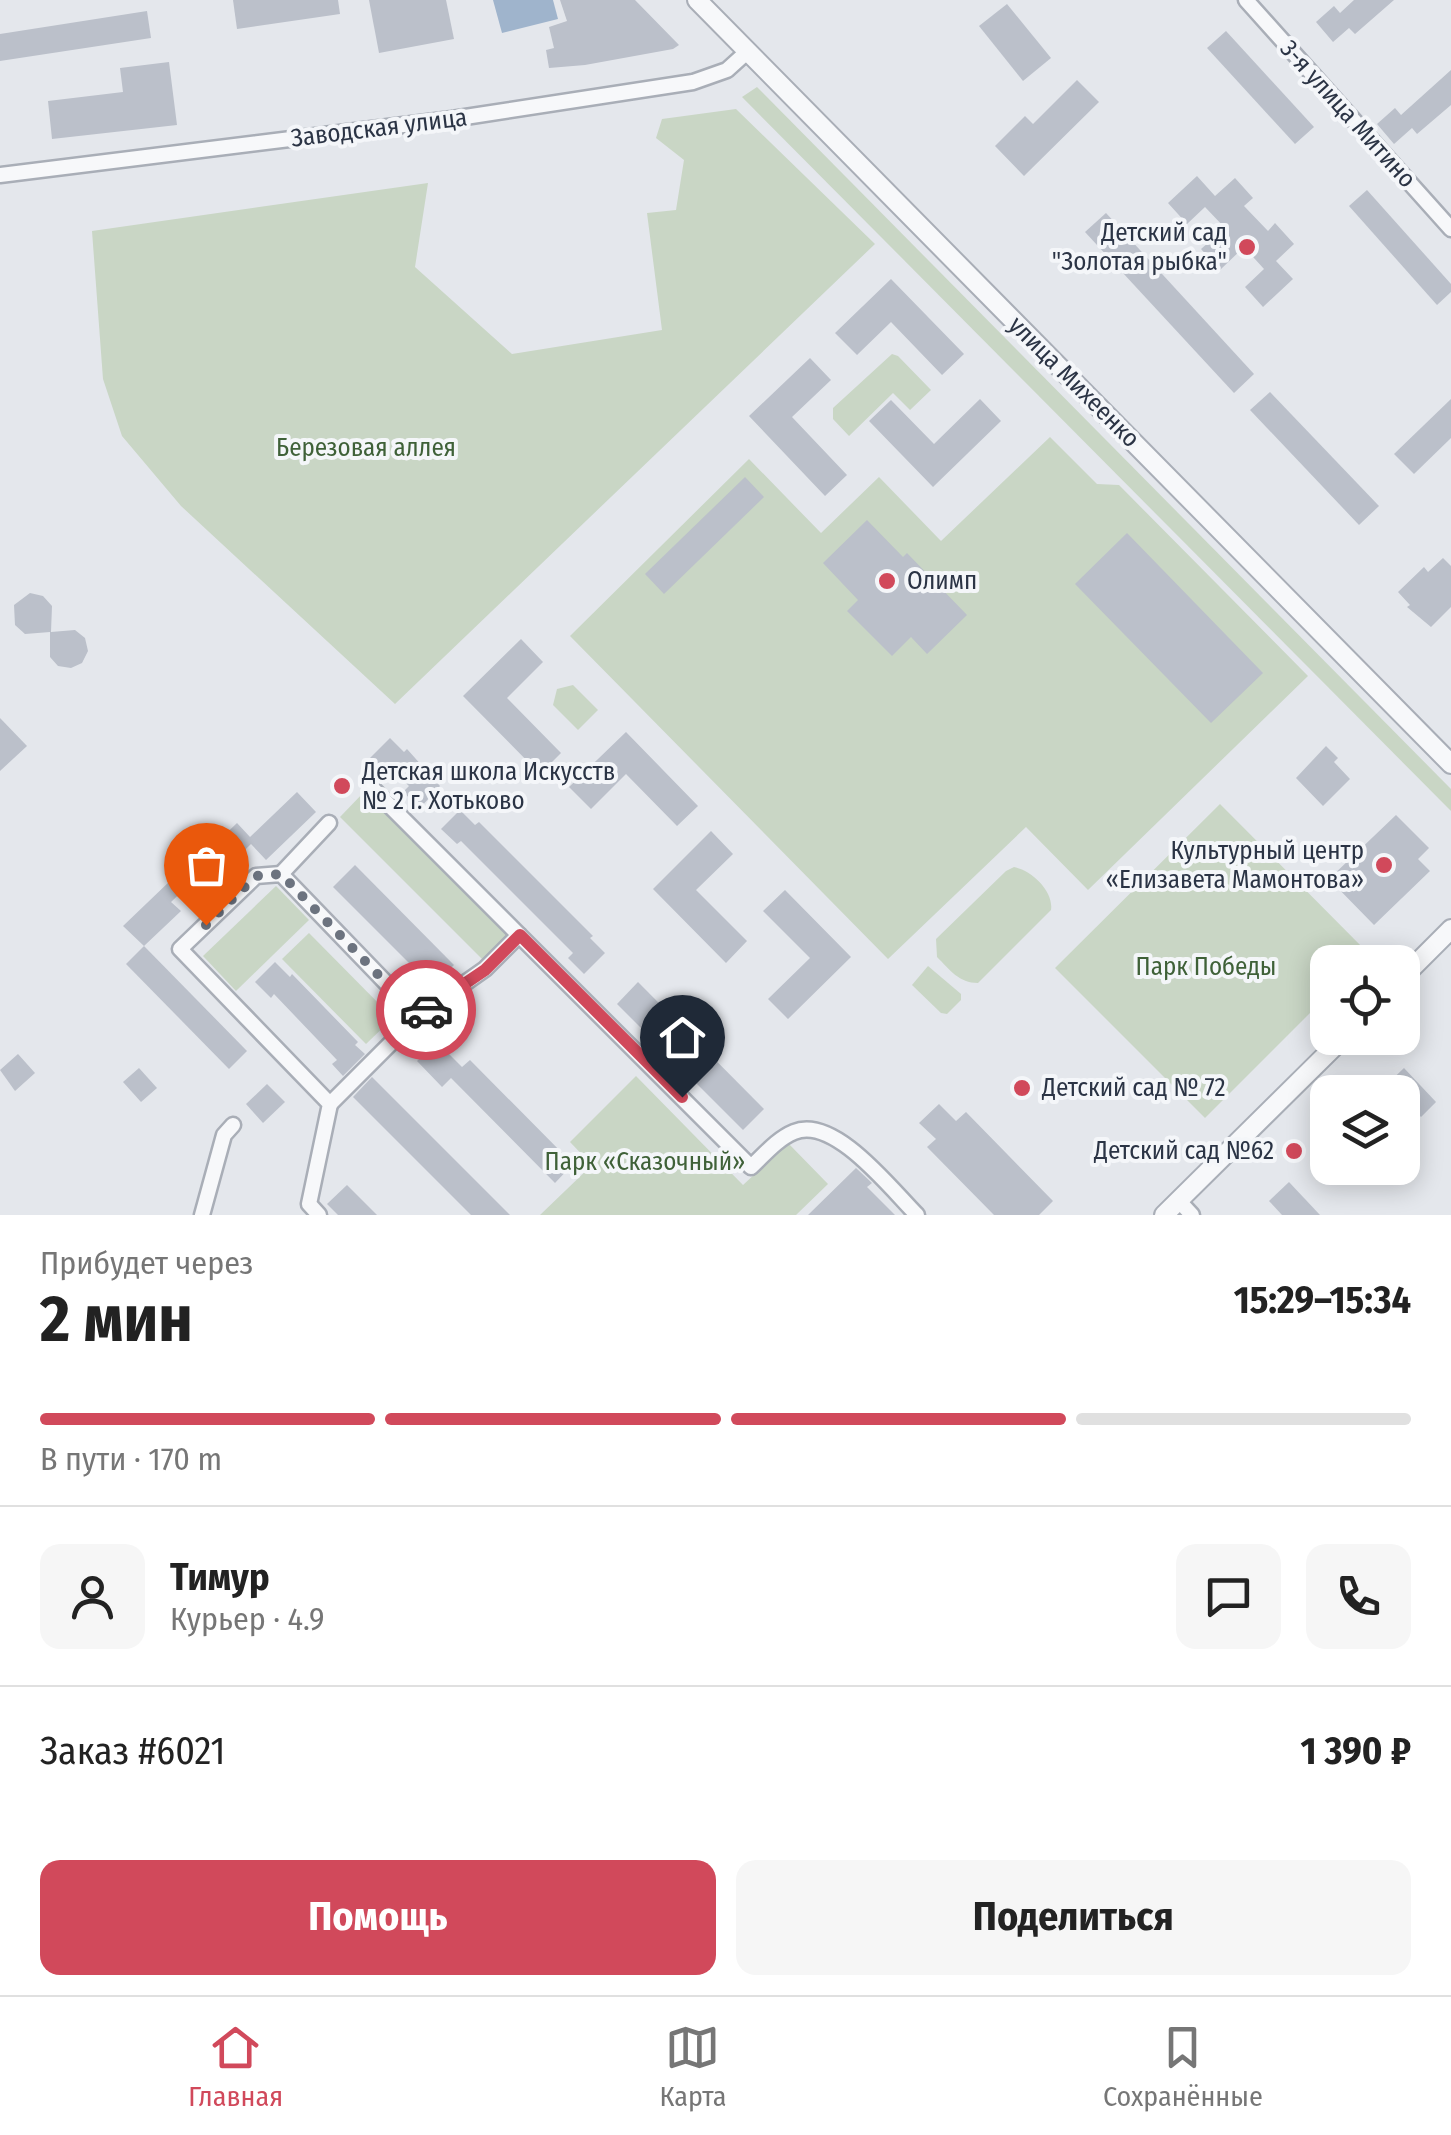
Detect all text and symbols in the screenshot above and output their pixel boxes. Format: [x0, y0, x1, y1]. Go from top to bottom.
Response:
street label: 3-я улица Митино [1274, 34, 1422, 194]
street label: Заводская улица [289, 102, 469, 154]
place label: Детский сад "Золотая рыбка" [1052, 218, 1227, 277]
marker: Детский сад "Золотая рыбка" [1236, 236, 1258, 258]
street label: улица Михеенко [1002, 310, 1146, 454]
park label: Березовая аллея [276, 433, 456, 463]
place label: Олимп [907, 566, 977, 596]
marker: Олимп [876, 570, 898, 592]
place label: Детская школа Искусств № 2 г. Хотьково [361, 757, 615, 816]
marker: Детская школа Искусств № 2 г. Хотьково [331, 775, 353, 797]
pin [164, 823, 249, 926]
place label: Культурный центр «Елизавета Мамонтова» [1105, 836, 1364, 895]
icon: bag [179, 838, 234, 893]
marker: Культурный центр «Елизавета Мамонтова» [1373, 854, 1395, 876]
map controls [1310, 945, 1420, 1185]
button: locate [1310, 945, 1420, 1055]
park label: Парк Победы [1136, 952, 1276, 982]
courier [376, 960, 476, 1060]
icon: car [399, 983, 454, 1038]
pin [640, 995, 725, 1098]
icon: home [655, 1010, 710, 1065]
place label: Детский сад № 72 [1041, 1073, 1225, 1103]
button: layers [1310, 1075, 1420, 1185]
marker: Детский сад № 72 [1011, 1077, 1033, 1099]
place label: Детский сад №62 [1093, 1136, 1274, 1166]
marker: Детский сад №62 [1283, 1140, 1305, 1162]
park label: Парк «Сказочный» [545, 1147, 745, 1177]
text: Прибудет через [40, 1244, 253, 1282]
text: 15:29–15:34 [1234, 1277, 1411, 1323]
text: 2 мин [40, 1280, 193, 1358]
text: В пути · 170 m [40, 1440, 222, 1478]
button: person [40, 1544, 145, 1649]
button: chat [1176, 1544, 1281, 1649]
button: phone [1306, 1544, 1411, 1649]
text: Тимур [170, 1554, 270, 1600]
text: Курьер · 4.9 [170, 1600, 325, 1638]
text: Заказ #6021 [40, 1728, 225, 1774]
text: 1 390 ₽ [1301, 1728, 1411, 1774]
button: Помощь [40, 1860, 716, 1975]
button: Поделиться [736, 1860, 1411, 1975]
tab: Главная [188, 2020, 283, 2113]
tab: Карта [660, 2020, 726, 2113]
tab: Сохранённые [1103, 2020, 1263, 2113]

